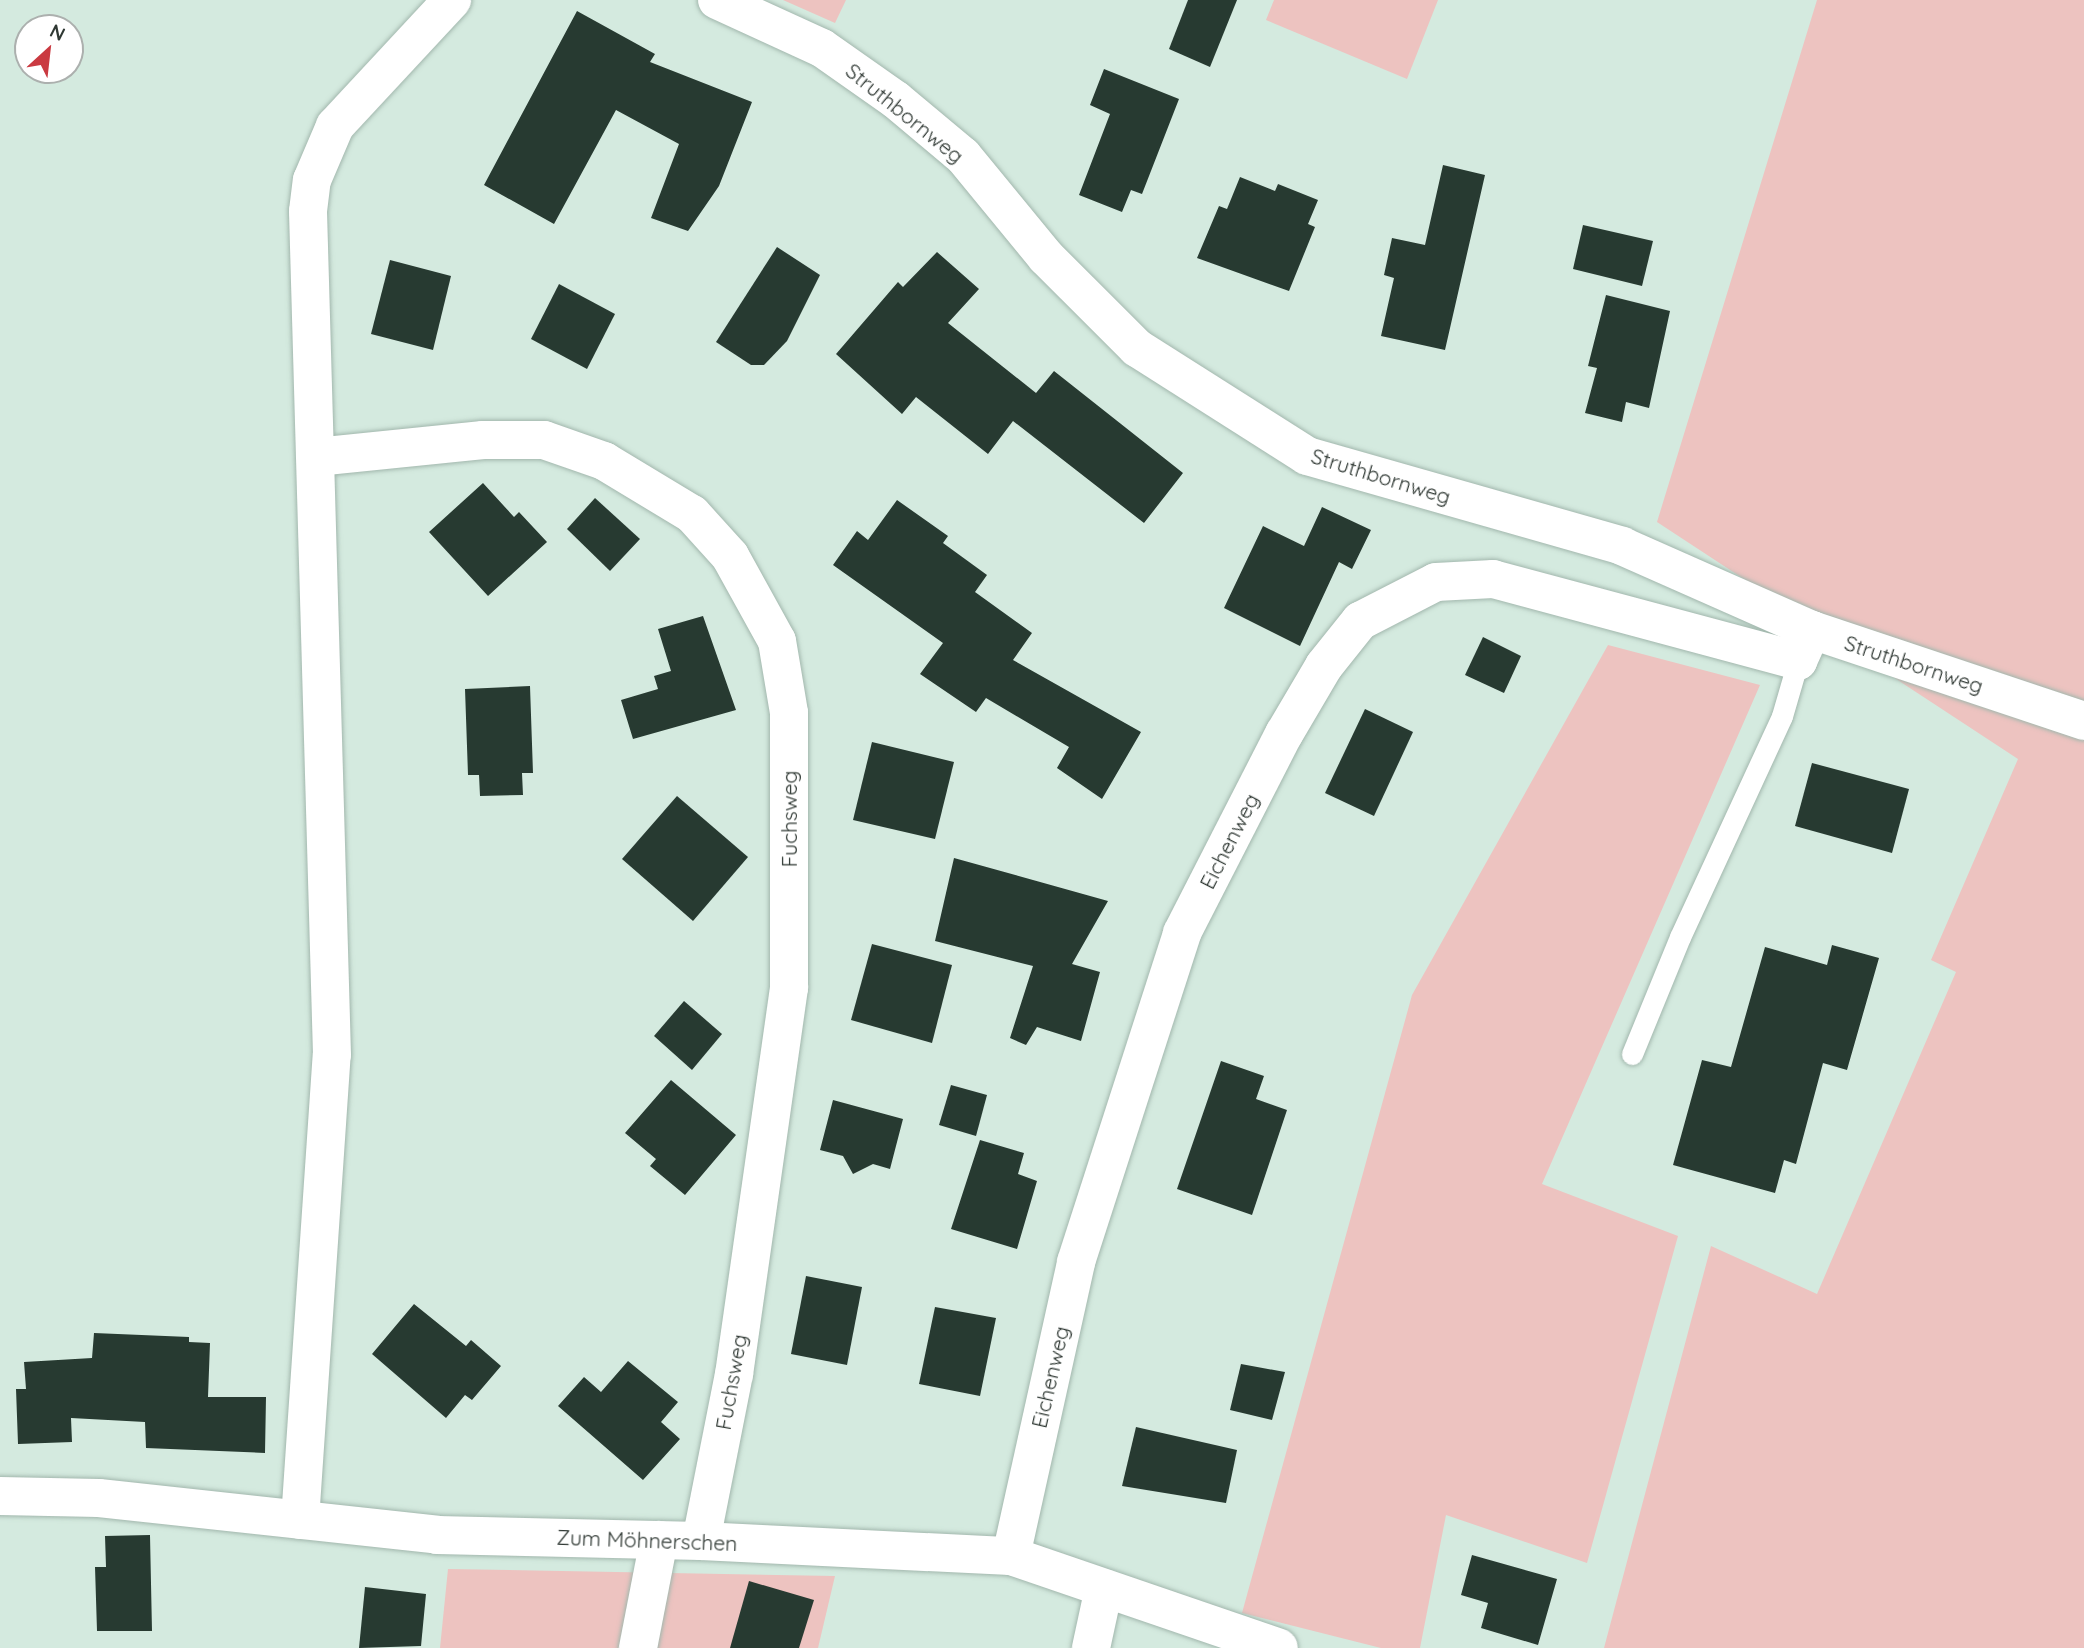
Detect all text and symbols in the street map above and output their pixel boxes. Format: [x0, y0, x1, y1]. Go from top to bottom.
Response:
north arrow [14, 14, 84, 84]
text: N [46, 18, 69, 46]
street label: Struthbornweg [841, 58, 969, 168]
street label: Struthbornweg [1308, 443, 1454, 509]
street label: Struthbornweg [1841, 630, 1987, 698]
street label: Fuchsweg [776, 771, 802, 867]
street label: Eichenweg [1194, 789, 1264, 893]
street label: Eichenweg [1026, 1324, 1074, 1430]
street label: Fuchsweg [710, 1332, 752, 1432]
street label: Zum Möhnerschen [556, 1524, 738, 1556]

